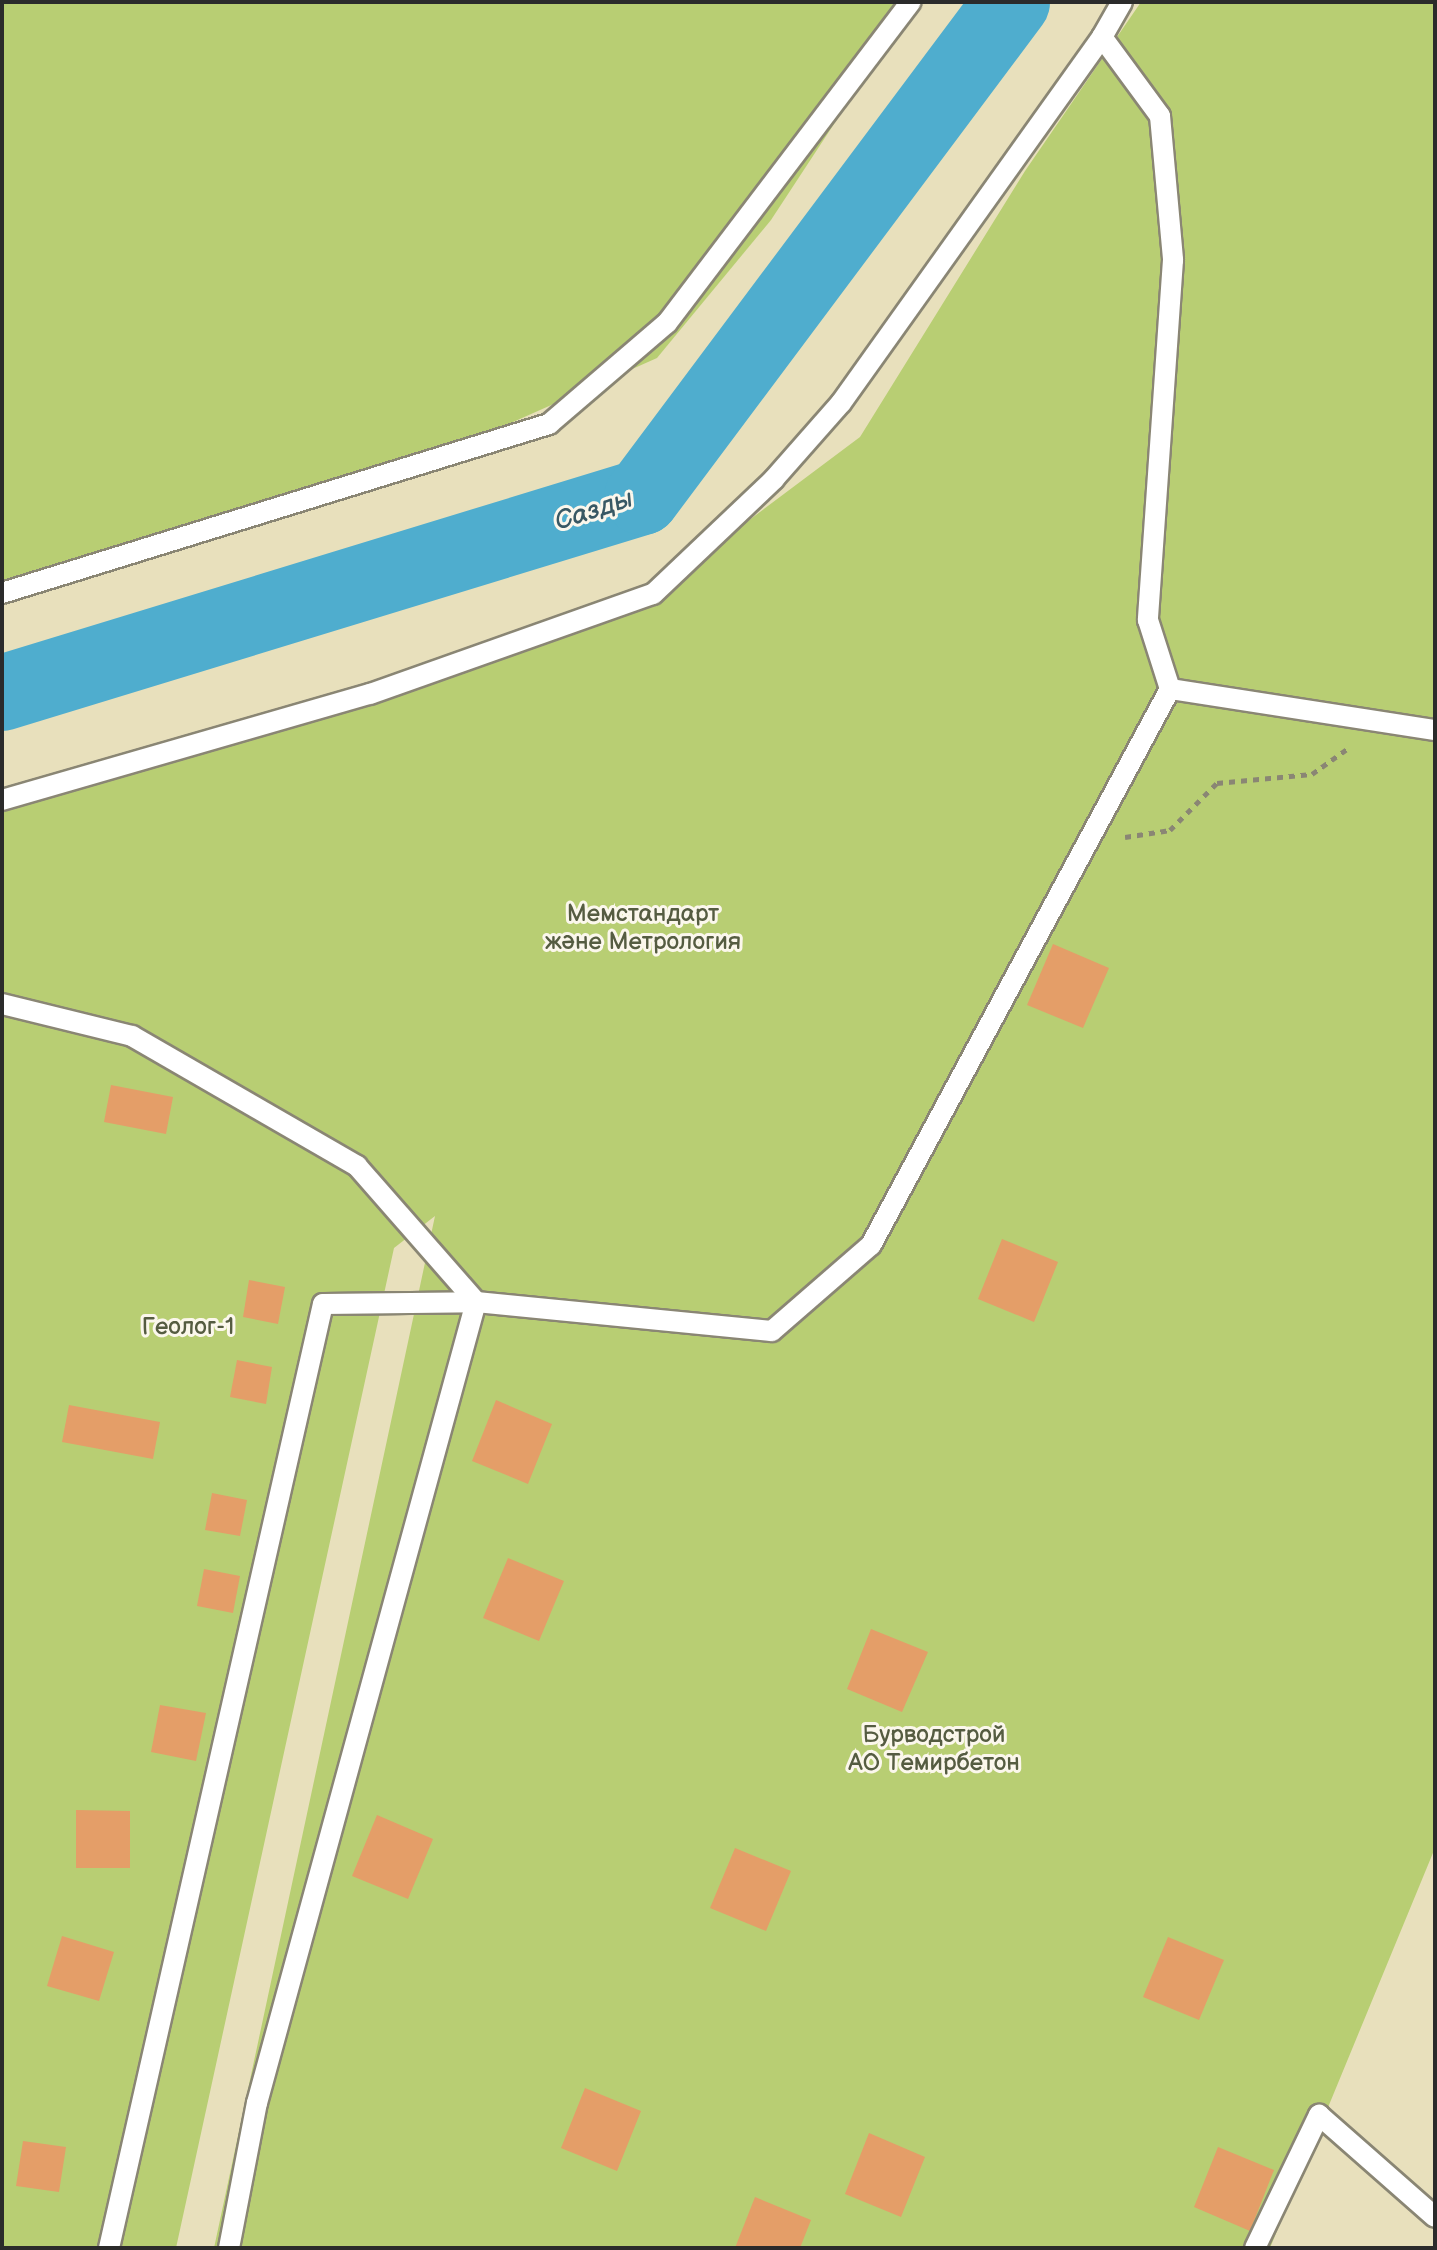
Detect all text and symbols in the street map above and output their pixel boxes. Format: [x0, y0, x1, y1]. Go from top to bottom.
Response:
water label: Сазды [551, 484, 637, 538]
park label: Мемстандарт және Метрология [545, 900, 741, 956]
park label: Геолог-1 [142, 1313, 234, 1341]
park label: Бурводстрой АО Темирбетон [848, 1721, 1020, 1777]

